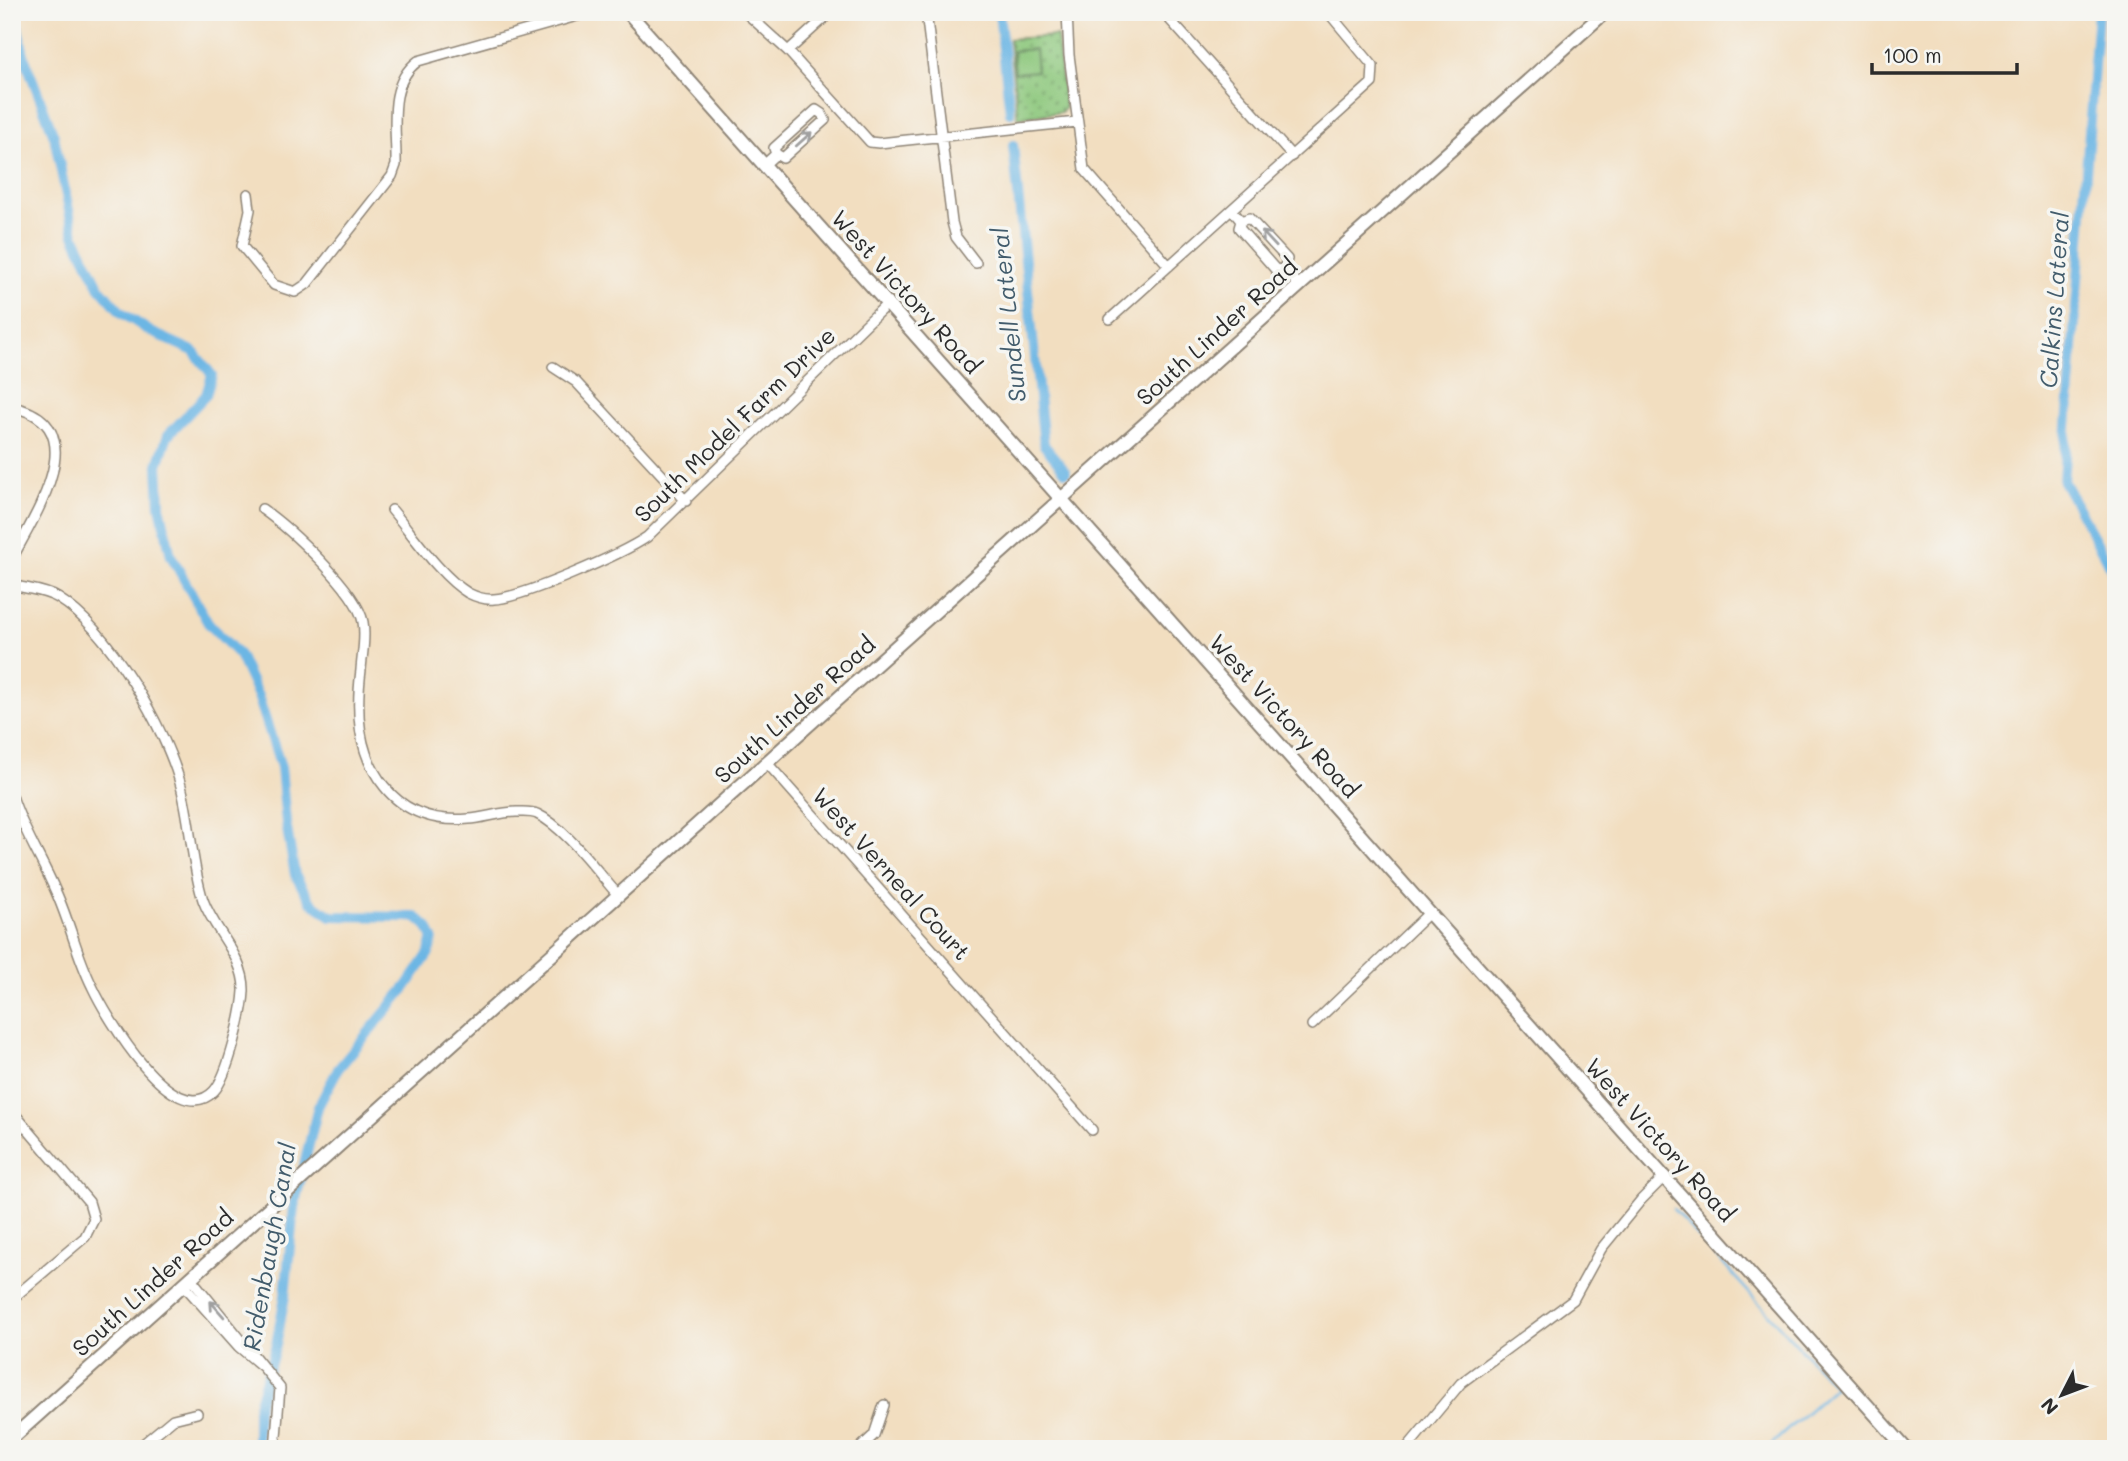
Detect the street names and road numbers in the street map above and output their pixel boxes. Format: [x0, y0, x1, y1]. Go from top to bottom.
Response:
street label: West Victory Road [825, 203, 988, 380]
street label: South Linder Road [1130, 251, 1303, 412]
street label: South Model Farm Drive [627, 320, 841, 528]
street label: West Victory Road [1203, 627, 1366, 804]
street label: South Linder Road [708, 629, 881, 790]
street label: West Verneal Court [806, 781, 977, 966]
street label: West Victory Road [1579, 1051, 1742, 1228]
street label: South Linder Road [66, 1202, 239, 1363]

